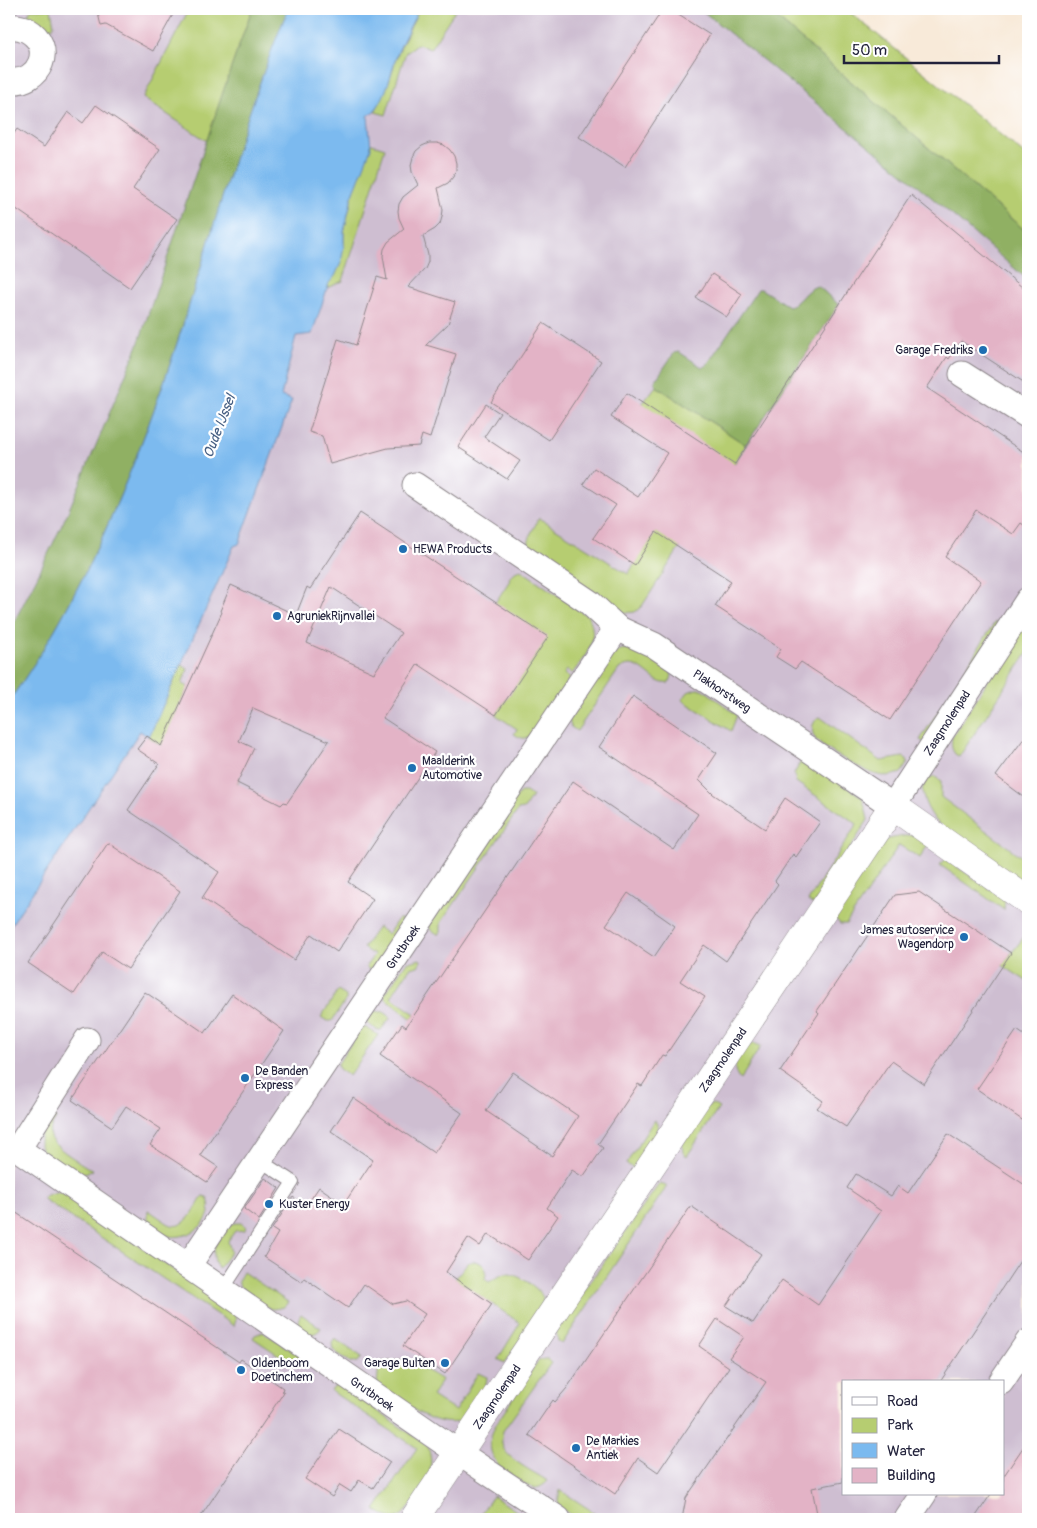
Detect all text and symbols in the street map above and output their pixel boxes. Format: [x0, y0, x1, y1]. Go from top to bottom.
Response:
scale bar [844, 32, 1000, 64]
text: 50 m [852, 41, 887, 60]
place label: Garage Fredriks [895, 343, 974, 358]
marker: Garage Fredriks [977, 344, 989, 356]
water label: Oude IJssel [200, 391, 240, 460]
place label: HEWA Products [413, 542, 492, 557]
marker: HEWA Products [397, 543, 409, 555]
place label: AgruniekRijnvallei [287, 609, 375, 624]
marker: AgruniekRijnvallei [271, 610, 283, 622]
street label: Plakhorstweg [690, 667, 754, 716]
street label: Zaagmolenpad [921, 688, 974, 759]
place label: Maalderink Automotive [422, 754, 482, 783]
marker: Maalderink Automotive [406, 762, 418, 774]
street label: Grutbroek [383, 922, 424, 972]
place label: James autoservice Wagendorp [860, 923, 954, 952]
marker: James autoservice Wagendorp [958, 931, 970, 943]
street label: Zaagmolenpad [696, 1025, 751, 1096]
place label: De Banden Express [255, 1064, 309, 1093]
marker: De Banden Express [239, 1072, 251, 1084]
place label: Kuster Energy [279, 1197, 350, 1212]
marker: Kuster Energy [263, 1198, 275, 1210]
place label: Oldenboom Doetinchem [251, 1356, 313, 1385]
place label: Garage Bulten [364, 1356, 435, 1371]
marker: Garage Bulten [439, 1357, 451, 1369]
street label: Zaagmolenpad [470, 1362, 525, 1433]
marker: Oldenboom Doetinchem [235, 1364, 247, 1376]
street label: Grutbroek [347, 1374, 397, 1415]
legend [842, 1380, 1004, 1496]
text: Road [887, 1392, 918, 1411]
text: Park [887, 1416, 914, 1435]
place label: De Markies Antiek [586, 1434, 640, 1463]
marker: De Markies Antiek [570, 1442, 582, 1454]
text: Water [887, 1442, 926, 1461]
text: Building [887, 1466, 935, 1485]

